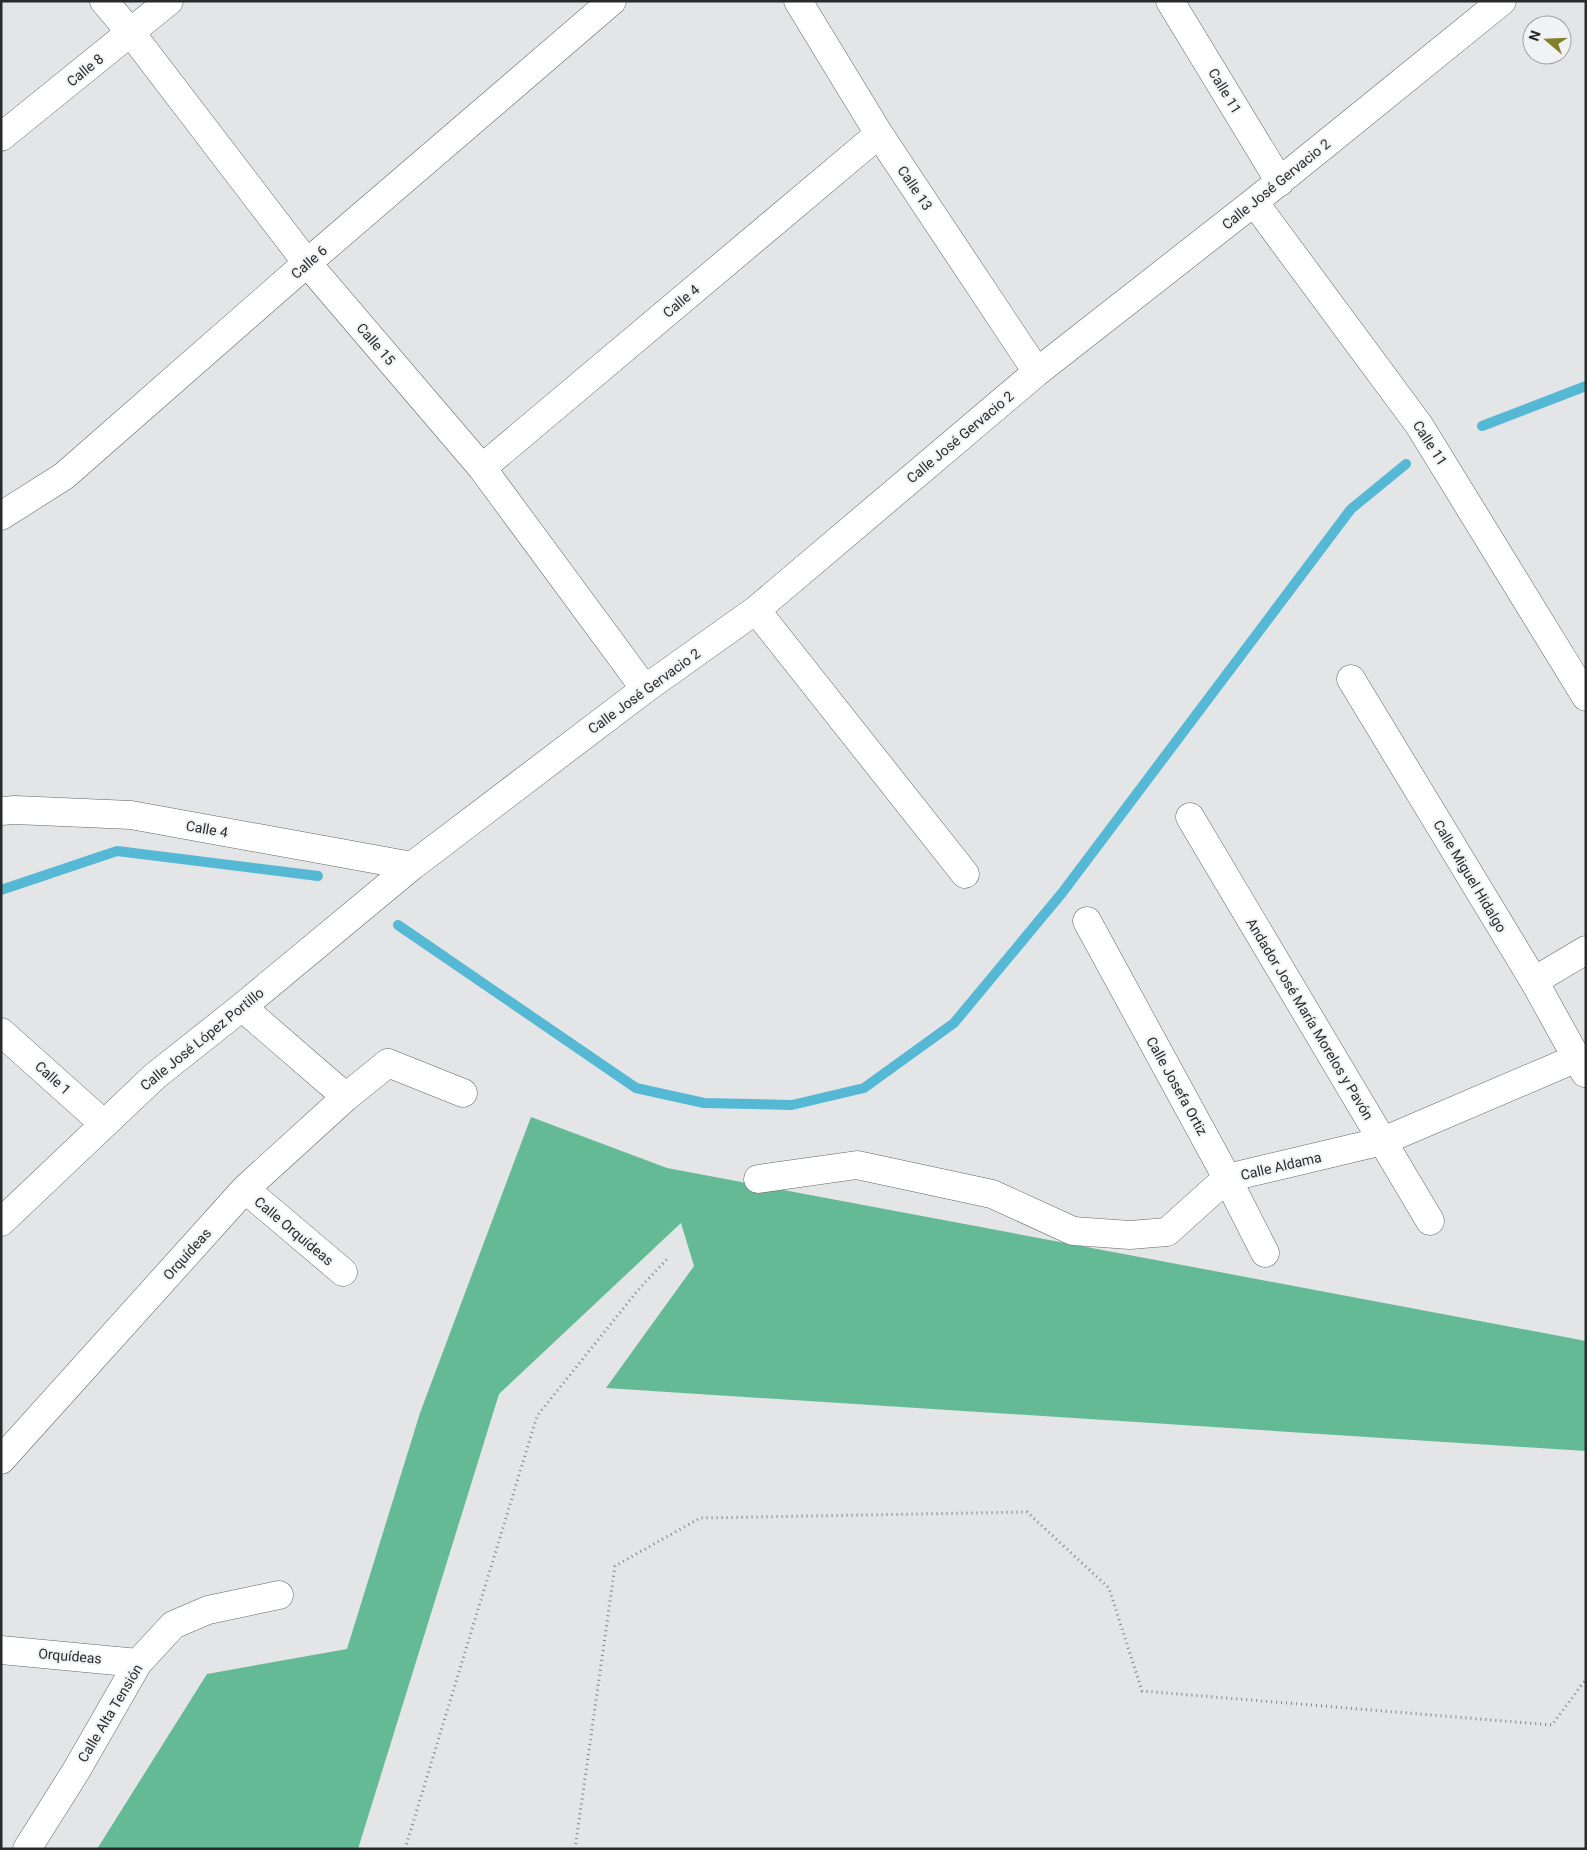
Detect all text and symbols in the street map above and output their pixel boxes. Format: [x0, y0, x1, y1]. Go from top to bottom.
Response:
north arrow [1522, 15, 1572, 65]
text: N [1526, 28, 1544, 43]
street label: Calle 8 [64, 50, 107, 90]
street label: Calle 11 [1205, 65, 1245, 117]
street label: Calle José Gervacio 2 [1219, 135, 1333, 233]
street label: Calle 13 [894, 163, 936, 213]
street label: Calle 6 [288, 242, 330, 282]
street label: Calle 4 [660, 281, 702, 321]
street label: Calle 15 [354, 320, 399, 368]
street label: Calle José Gervacio 2 [903, 388, 1017, 486]
street label: Calle 11 [1410, 418, 1450, 468]
street label: Calle José Gervacio 2 [585, 645, 703, 737]
street label: Calle 4 [185, 817, 229, 841]
street label: Calle Miguel Hidalgo [1430, 817, 1510, 935]
street label: Andador José María Morelos y Pavón [1243, 915, 1377, 1123]
street label: Calle José López Portillo [137, 984, 267, 1094]
street label: Calle Josefa Ortiz [1143, 1034, 1211, 1138]
street label: Calle 1 [32, 1058, 74, 1098]
street label: Calle Aldama [1239, 1149, 1323, 1183]
street label: Calle Orquídeas [251, 1193, 337, 1269]
street label: Orquídeas [160, 1225, 214, 1283]
street label: Orquídeas [38, 1645, 102, 1667]
street label: Calle Alta Tensión [74, 1661, 146, 1765]

